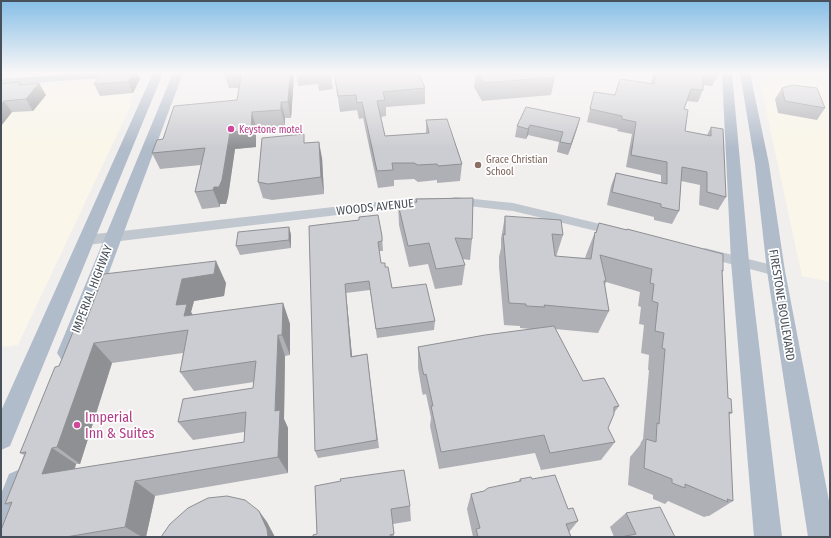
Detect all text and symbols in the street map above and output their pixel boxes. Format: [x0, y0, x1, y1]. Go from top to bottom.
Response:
marker: Keystone motel [226, 124, 236, 134]
place label: Keystone motel [239, 124, 303, 136]
place label: Grace Christian School [486, 154, 548, 178]
marker: Grace Christian School [473, 160, 483, 170]
street label: WOODS AVENUE [336, 196, 415, 218]
street label: IMPERIAL HIGHWAY [69, 243, 115, 335]
street label: FIRESTONE BOULEVARD [766, 248, 798, 362]
place label: Imperial Inn & Suites [85, 409, 154, 442]
marker: Imperial Inn & Suites [72, 420, 82, 430]

